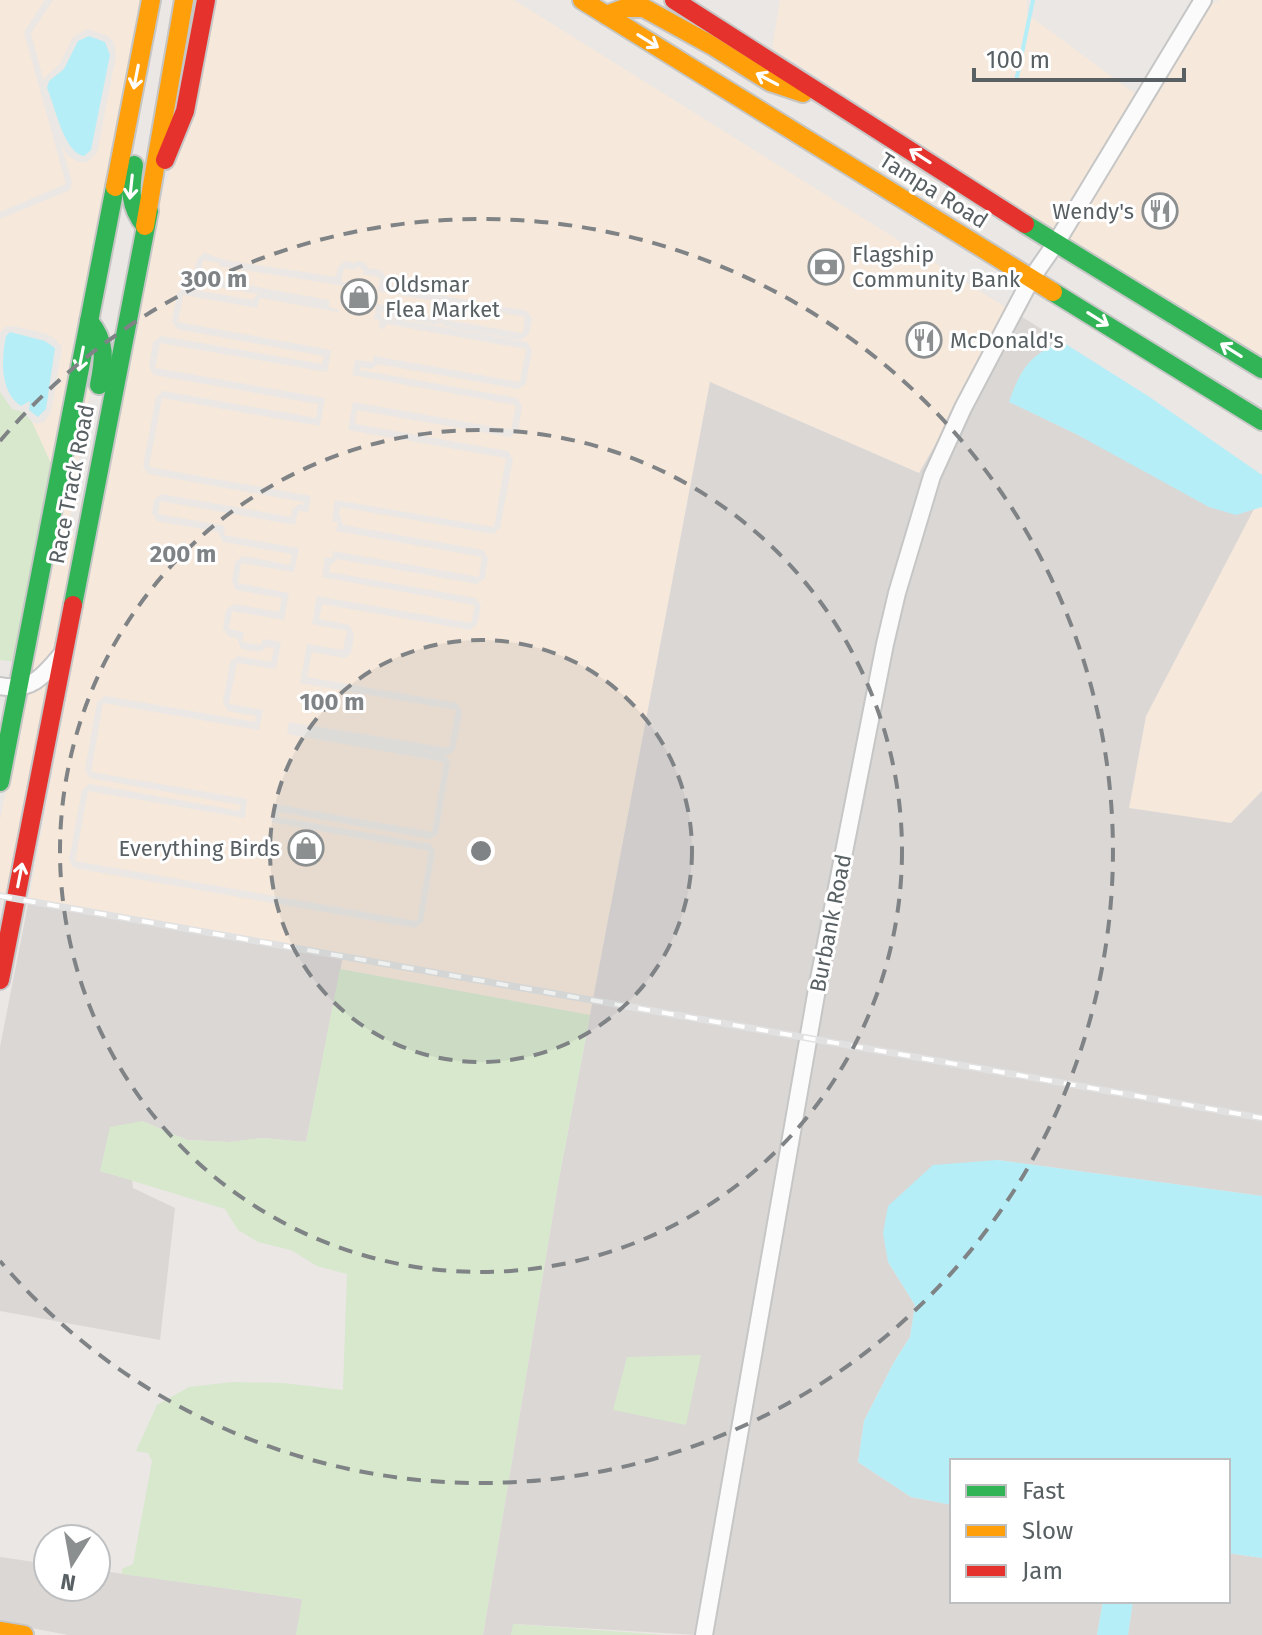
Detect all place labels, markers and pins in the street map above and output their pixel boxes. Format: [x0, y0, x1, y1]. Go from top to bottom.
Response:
restaurant icon: Wendy's [1141, 192, 1179, 230]
place label: Wendy's [1052, 198, 1134, 225]
place label: Flagship Community Bank [852, 241, 1021, 293]
bank icon: Flagship Community Bank [807, 248, 845, 286]
place label: Oldsmar Flea Market [385, 271, 500, 323]
shop icon: Oldsmar Flea Market [340, 278, 378, 316]
restaurant icon: McDonald's [905, 321, 943, 359]
place label: McDonald's [950, 327, 1064, 354]
shop icon: Everything Birds [287, 829, 325, 867]
place label: Everything Birds [119, 835, 280, 862]
centre of rings [467, 837, 495, 865]

